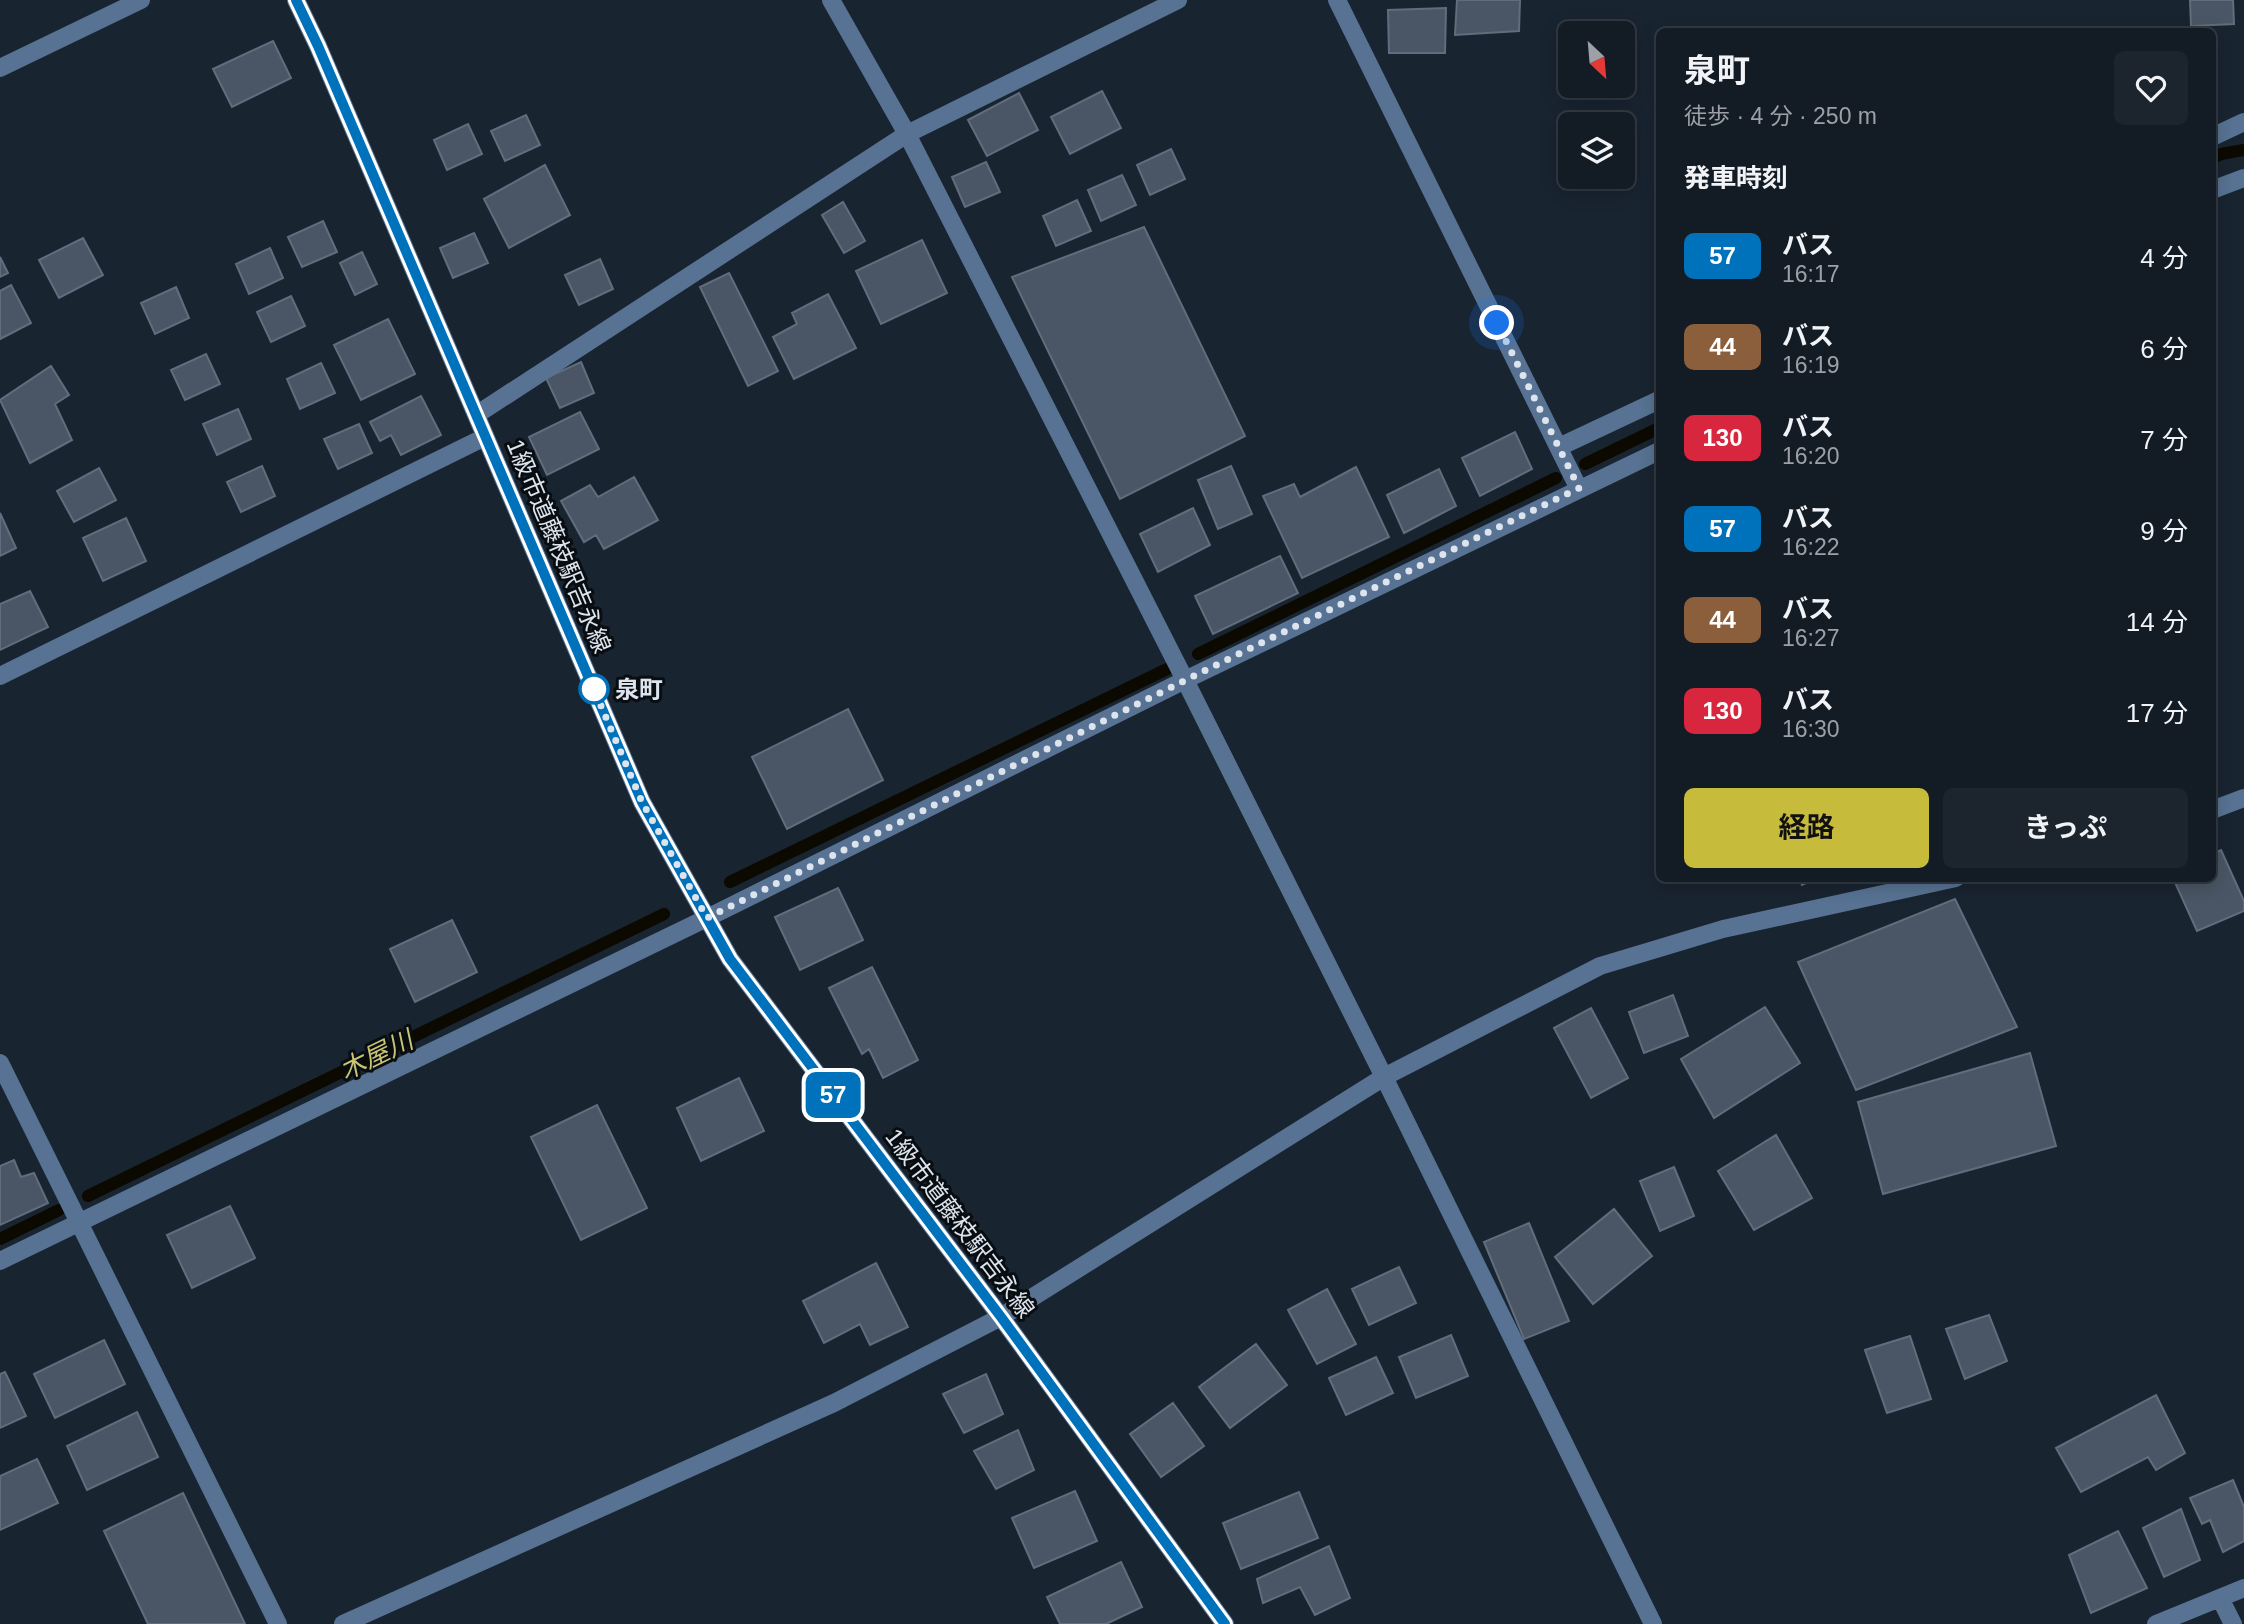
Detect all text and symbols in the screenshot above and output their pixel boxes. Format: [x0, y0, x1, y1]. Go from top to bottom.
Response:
north arrow [1558, 21, 1634, 98]
map controls [1558, 21, 1635, 189]
button: heart [2114, 51, 2188, 125]
text: 泉町 [1684, 52, 1750, 89]
text: 徒歩 · 4 分 · 250 m [1684, 103, 1877, 129]
button: layers [1558, 112, 1635, 189]
text: 発車時刻 [1684, 163, 1788, 193]
text: バス [1782, 230, 1834, 260]
text: 57 [1709, 242, 1736, 269]
text: 4 分 [2140, 243, 2188, 273]
text: 16:17 [1782, 261, 1840, 287]
your location [1479, 305, 1514, 340]
text: バス [1782, 321, 1834, 351]
text: 44 [1709, 333, 1736, 360]
text: 6 分 [2140, 334, 2188, 364]
text: 16:19 [1782, 352, 1840, 378]
text: バス [1782, 412, 1834, 442]
text: 130 [1702, 424, 1743, 451]
text: 7 分 [2140, 425, 2188, 455]
street label: 1級市道藤枝駅吉永線 [502, 435, 616, 657]
text: 16:20 [1782, 443, 1840, 469]
text: バス [1782, 503, 1834, 533]
text: 57 [1709, 515, 1736, 542]
text: 9 分 [2140, 516, 2188, 546]
text: 16:22 [1782, 534, 1840, 560]
text: バス [1782, 594, 1834, 624]
text: 44 [1709, 606, 1736, 633]
text: 14 分 [2126, 607, 2188, 637]
text: 16:27 [1782, 625, 1840, 651]
marker: 泉町 [579, 674, 609, 704]
place label: 泉町 [615, 676, 663, 703]
text: バス [1782, 685, 1834, 715]
text: 130 [1702, 697, 1743, 724]
text: 17 分 [2126, 698, 2188, 728]
text: 16:30 [1782, 716, 1840, 742]
button: 経路 [1684, 788, 1929, 868]
button: きっぷ [1943, 788, 2188, 868]
water label: 木屋川 [334, 1023, 420, 1086]
line badge: 57 [802, 1072, 864, 1118]
text: 57 [820, 1081, 846, 1108]
street label: 1級市道藤枝駅吉永線 [880, 1123, 1040, 1323]

